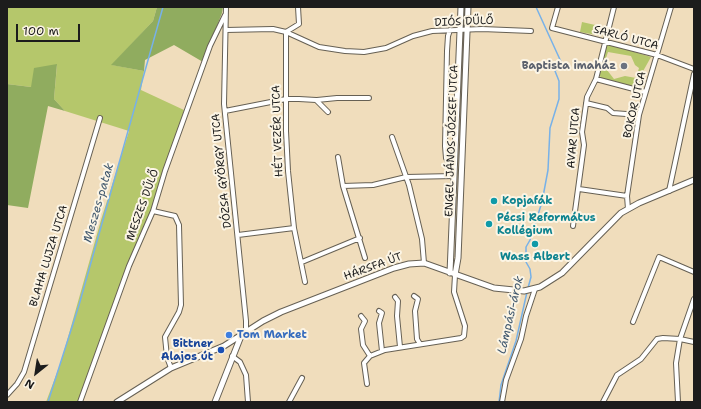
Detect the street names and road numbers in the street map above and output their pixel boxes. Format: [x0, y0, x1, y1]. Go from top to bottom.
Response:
street label: DIÓS DŰLŐ [434, 14, 494, 30]
street label: SARLÓ UTCA [592, 23, 660, 53]
street label: ENGEL JÁNOS JÓZSEF UTCA [443, 65, 461, 217]
street label: BOKOR UTCA [621, 70, 649, 140]
street label: HÉT VEZÉR UTCA [270, 85, 286, 177]
street label: AVAR UTCA [565, 107, 583, 169]
street label: DÓZSA GYÖRGY UTCA [209, 113, 235, 229]
street label: MESZES DŰLŐ [124, 168, 162, 242]
street label: BLAHA LUJZA UTCA [27, 204, 71, 308]
street label: HÁRSFA ÚT [342, 250, 404, 284]

